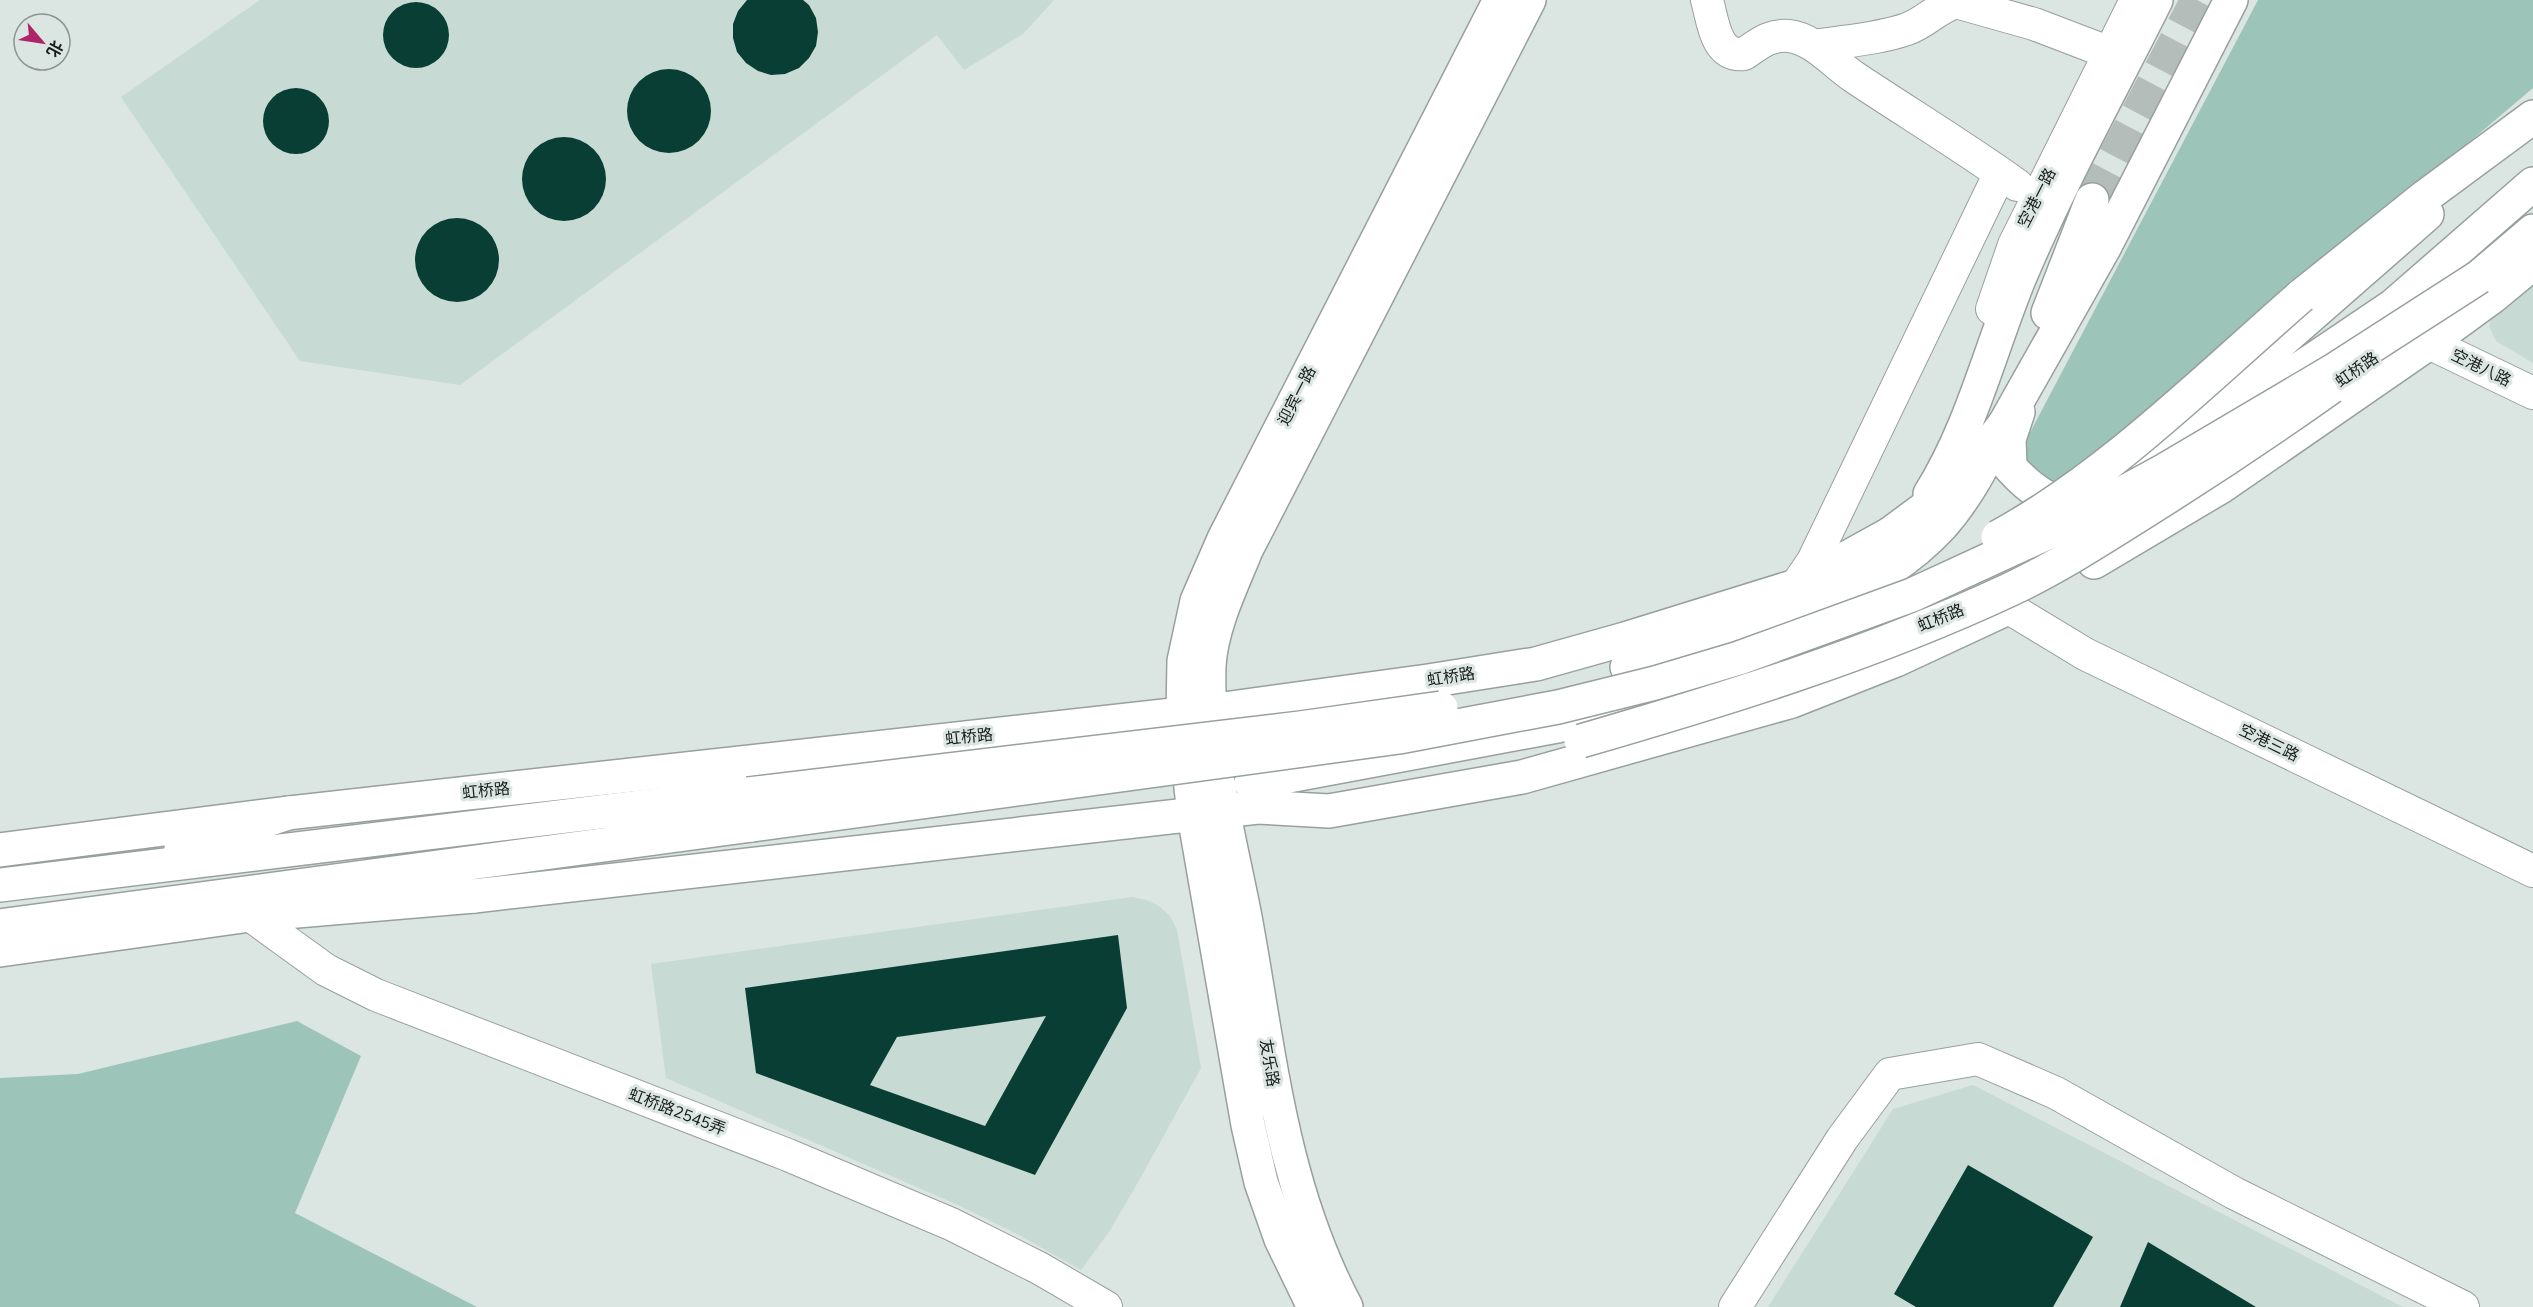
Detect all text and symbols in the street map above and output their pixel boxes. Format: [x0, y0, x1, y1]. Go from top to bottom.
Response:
north arrow [12, 12, 72, 72]
text: 北 [41, 36, 68, 61]
street label: 空港一路 [2013, 164, 2061, 232]
street label: 空港八路 [2447, 344, 2515, 392]
street label: 虹桥路 [2331, 347, 2383, 393]
street label: 迎宾一路 [1273, 362, 1321, 430]
street label: 虹桥路 [1915, 599, 1967, 637]
street label: 虹桥路 [1426, 662, 1476, 692]
street label: 空港三路 [2235, 719, 2303, 767]
street label: 虹桥路 [944, 724, 994, 750]
street label: 虹桥路 [461, 778, 511, 804]
street label: 友乐路 [1254, 1037, 1284, 1089]
street label: 虹桥路2545弄 [625, 1083, 729, 1141]

